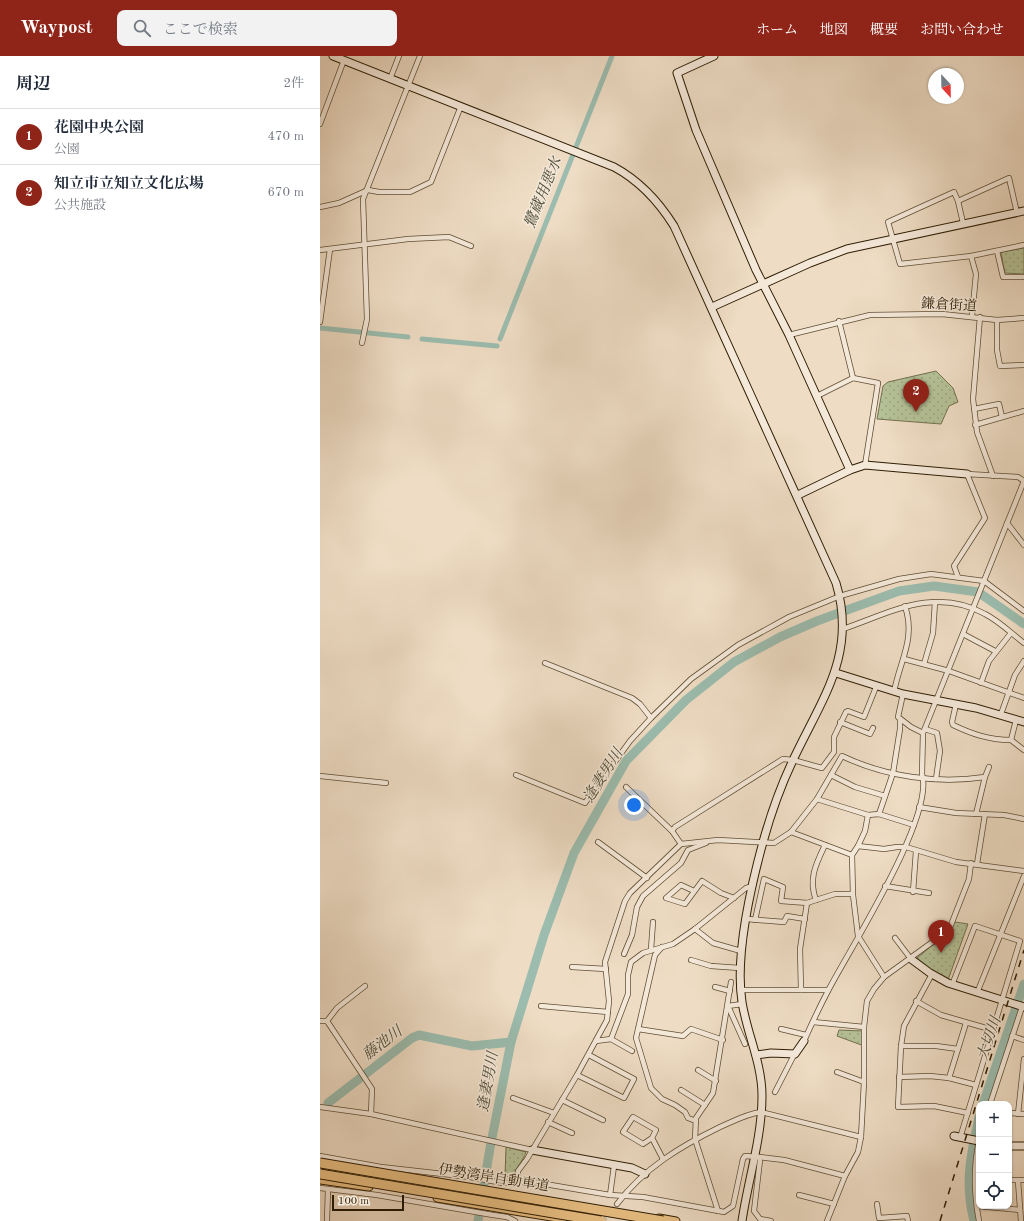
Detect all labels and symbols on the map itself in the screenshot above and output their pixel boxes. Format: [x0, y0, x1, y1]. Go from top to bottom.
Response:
north arrow [928, 68, 964, 104]
water label: 鷺蔵用悪水 [521, 153, 566, 231]
street label: 鎌倉街道 [921, 296, 977, 313]
pin: 2 [903, 379, 929, 412]
water label: 逢妻男川 [580, 744, 627, 805]
your location [624, 795, 644, 815]
pin: 1 [928, 920, 954, 953]
water label: 大切川 [974, 1013, 1005, 1063]
water label: 藤池川 [359, 1022, 407, 1064]
water label: 逢妻男川 [474, 1049, 502, 1113]
street label: 伊勢湾岸自動車道 [438, 1161, 551, 1194]
scale bar [332, 1193, 404, 1212]

